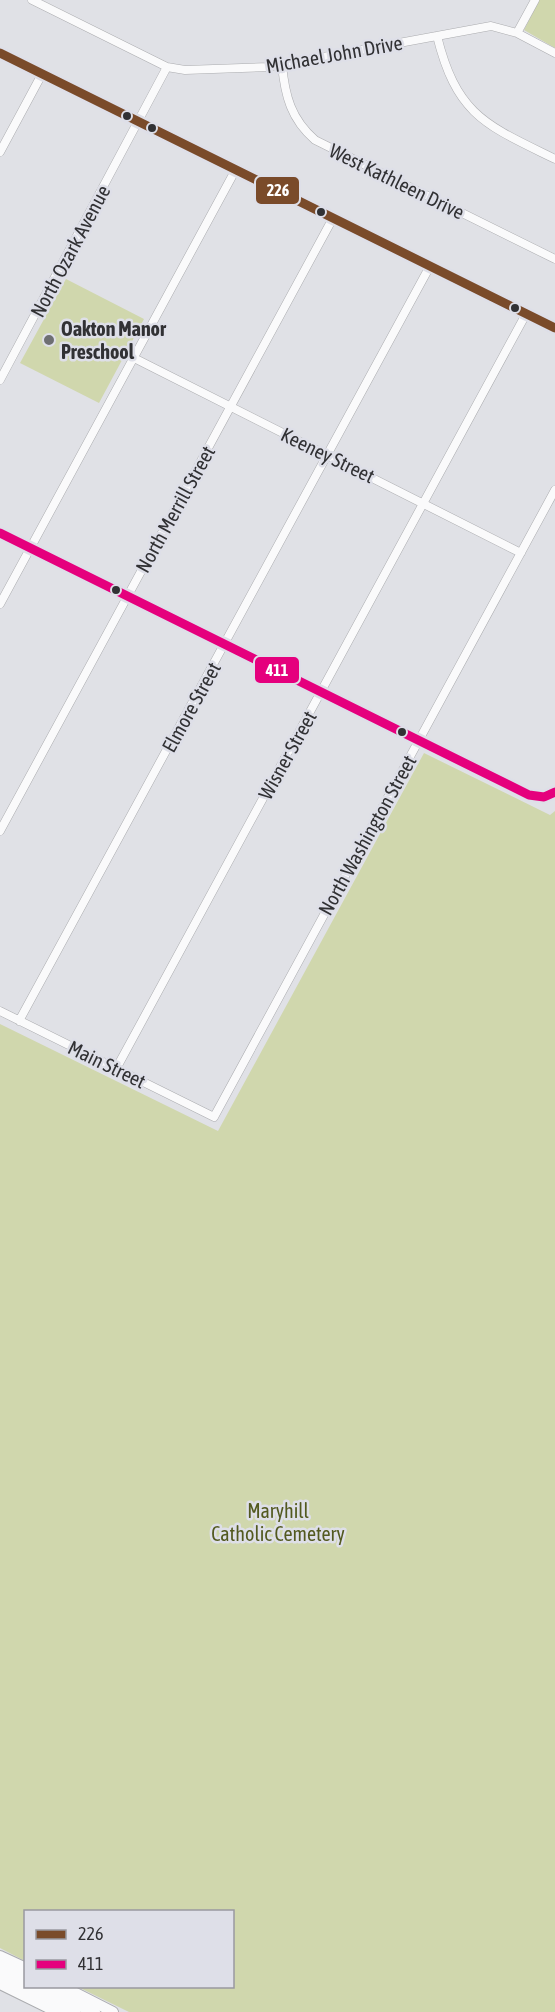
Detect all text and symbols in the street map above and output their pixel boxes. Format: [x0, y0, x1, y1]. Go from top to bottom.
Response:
street label: Michael John Drive [264, 31, 404, 77]
unlabelled marker [121, 110, 133, 122]
unlabelled marker [146, 122, 158, 134]
street label: West Kathleen Drive [326, 138, 468, 224]
line badge: 226 [255, 176, 300, 205]
street label: North Ozark Avenue [26, 181, 114, 321]
text: 226 [267, 181, 290, 199]
unlabelled marker [315, 206, 327, 218]
unlabelled marker [509, 302, 521, 314]
place label: Oakton Manor Preschool [61, 317, 167, 363]
marker: Oakton Manor Preschool [42, 333, 56, 347]
street label: Keeney Street [278, 423, 379, 488]
street label: North Merrill Street [131, 441, 219, 576]
unlabelled marker [110, 584, 122, 596]
line badge: 411 [254, 656, 300, 684]
street label: Elmore Street [157, 658, 225, 756]
text: 411 [265, 661, 289, 679]
street label: Wisner Street [253, 707, 321, 803]
unlabelled marker [396, 726, 408, 738]
street label: North Washington Street [313, 751, 421, 919]
street label: Main Street [64, 1035, 150, 1093]
park label: Maryhill Catholic Cemetery [211, 1499, 345, 1545]
legend [24, 1910, 234, 1988]
text: 226 [78, 1923, 103, 1944]
text: 411 [78, 1953, 103, 1974]

